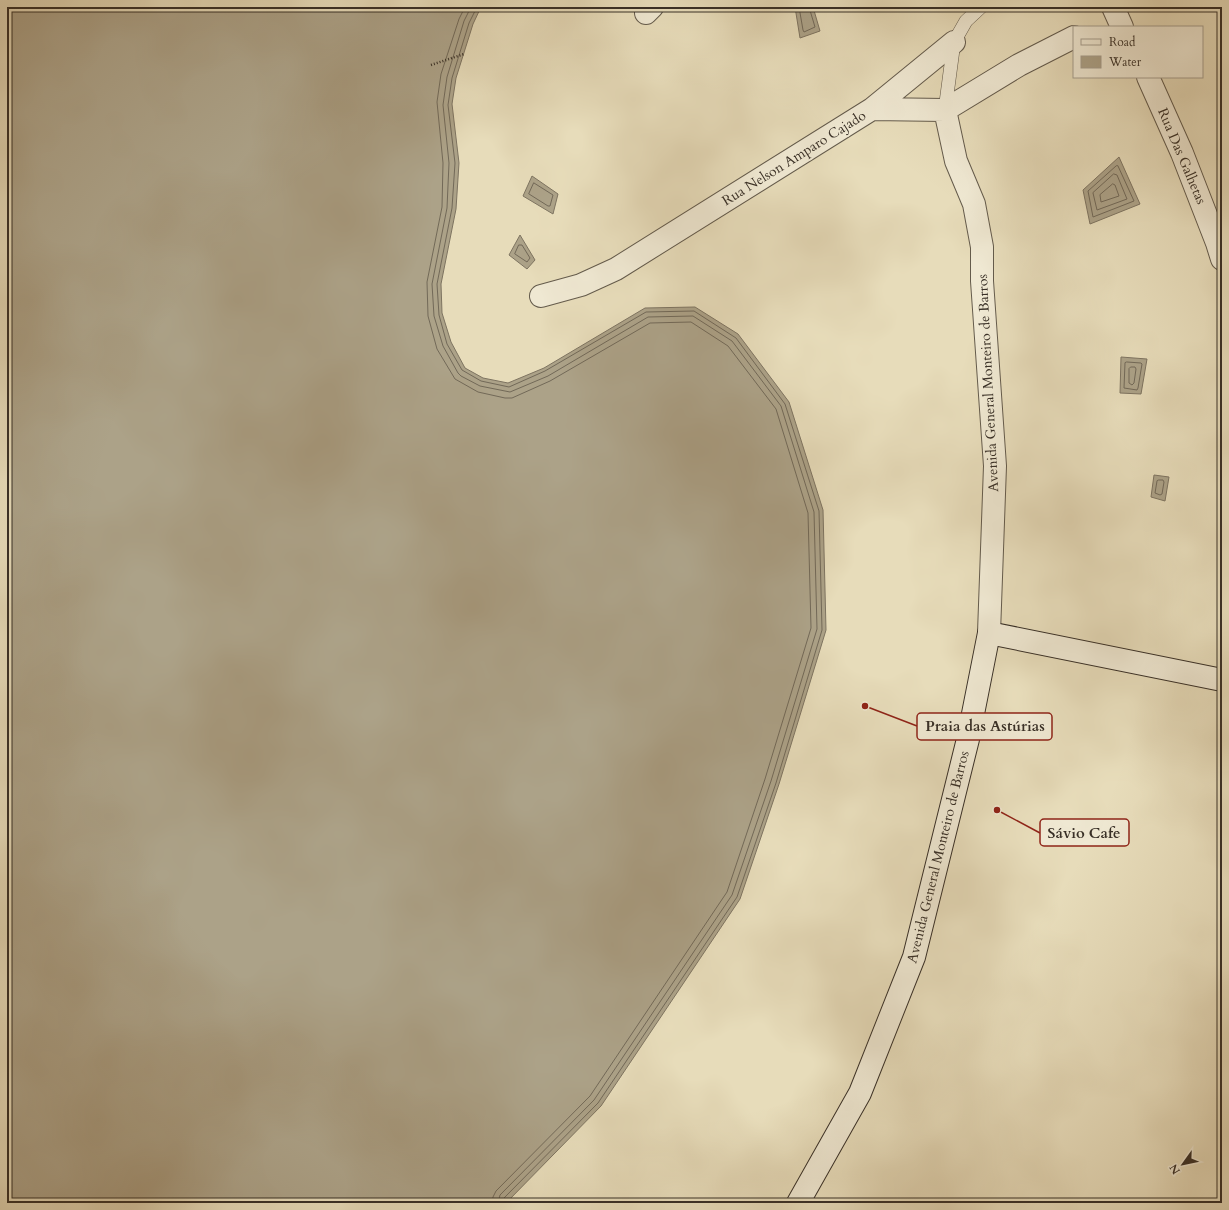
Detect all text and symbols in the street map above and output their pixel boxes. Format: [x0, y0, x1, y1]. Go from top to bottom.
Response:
legend [1073, 26, 1203, 78]
text: Road [1109, 34, 1136, 50]
text: Water [1108, 54, 1142, 70]
street label: Rua Das Galhetas [1153, 105, 1211, 207]
street label: Rua Nelson Amparo Cajado [718, 106, 870, 210]
street label: Avenida General Monteiro de Barros [973, 273, 1003, 492]
callout: Praia das Astúrias [917, 713, 1052, 740]
text: Praia das Astúrias [925, 716, 1045, 736]
street label: Avenida General Monteiro de Barros [902, 749, 974, 965]
callout: Sávio Cafe [1040, 819, 1129, 846]
text: Sávio Cafe [1048, 823, 1120, 843]
north arrow [1163, 1144, 1203, 1184]
text: N [1166, 1161, 1184, 1177]

